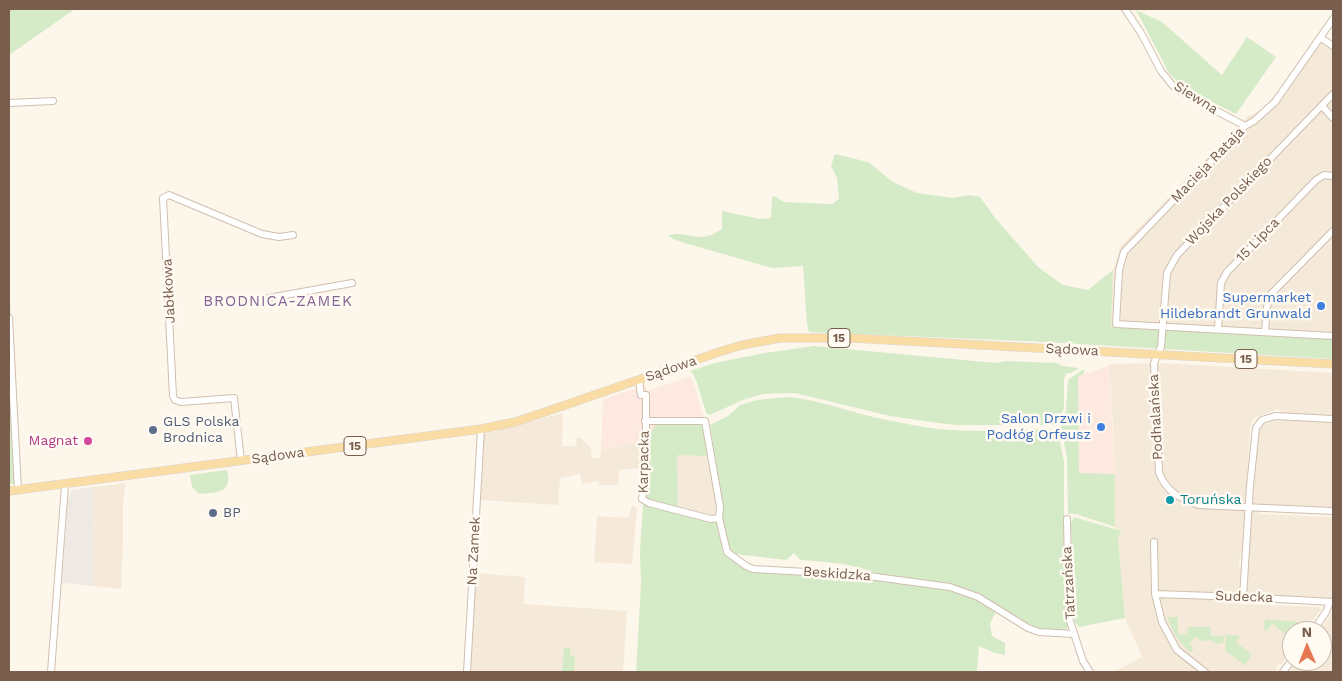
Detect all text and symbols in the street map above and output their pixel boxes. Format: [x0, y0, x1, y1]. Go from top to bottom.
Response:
street label: Siewna [1171, 78, 1221, 118]
street label: Macieja Rataja [1168, 124, 1248, 206]
street label: Wojska Polskiego [1182, 153, 1276, 249]
street label: 15 Lipca [1233, 214, 1283, 266]
street label: Jabłkowa [159, 258, 179, 324]
place label: Supermarket Hildebrandt Grunwald [1160, 290, 1311, 322]
district label: BRODNICA-ZAMEK [202, 293, 354, 311]
marker: Supermarket Hildebrandt Grunwald [1315, 300, 1327, 312]
road number: 15 [828, 328, 850, 348]
street label: Sądowa [1045, 340, 1099, 360]
road number: 15 [1235, 349, 1257, 368]
street label: Sądowa [643, 352, 699, 386]
street label: Podhalańska [1145, 374, 1167, 460]
place label: Salon Drzwi i Podłóg Orfeusz [987, 411, 1091, 444]
place label: GLS Polska Brodnica [163, 414, 239, 447]
marker: Salon Drzwi i Podłóg Orfeusz [1095, 421, 1107, 433]
marker: GLS Polska Brodnica [147, 424, 159, 436]
street label: Karpacka [635, 430, 653, 494]
place label: Magnat [29, 433, 78, 449]
marker: Magnat [82, 435, 94, 447]
road number: 15 [344, 436, 366, 456]
street label: Sądowa [250, 444, 306, 468]
place label: Toruńska [1180, 492, 1241, 508]
marker: Toruńska [1164, 494, 1176, 506]
place label: BP [223, 505, 241, 521]
marker: BP [207, 507, 219, 519]
street label: Na Zamek [464, 516, 484, 586]
street label: Tatrzańska [1059, 546, 1079, 620]
street label: Beskidzka [802, 563, 872, 585]
street label: Sudecka [1215, 588, 1273, 606]
north arrow [1282, 621, 1332, 671]
text: N [1301, 624, 1312, 640]

